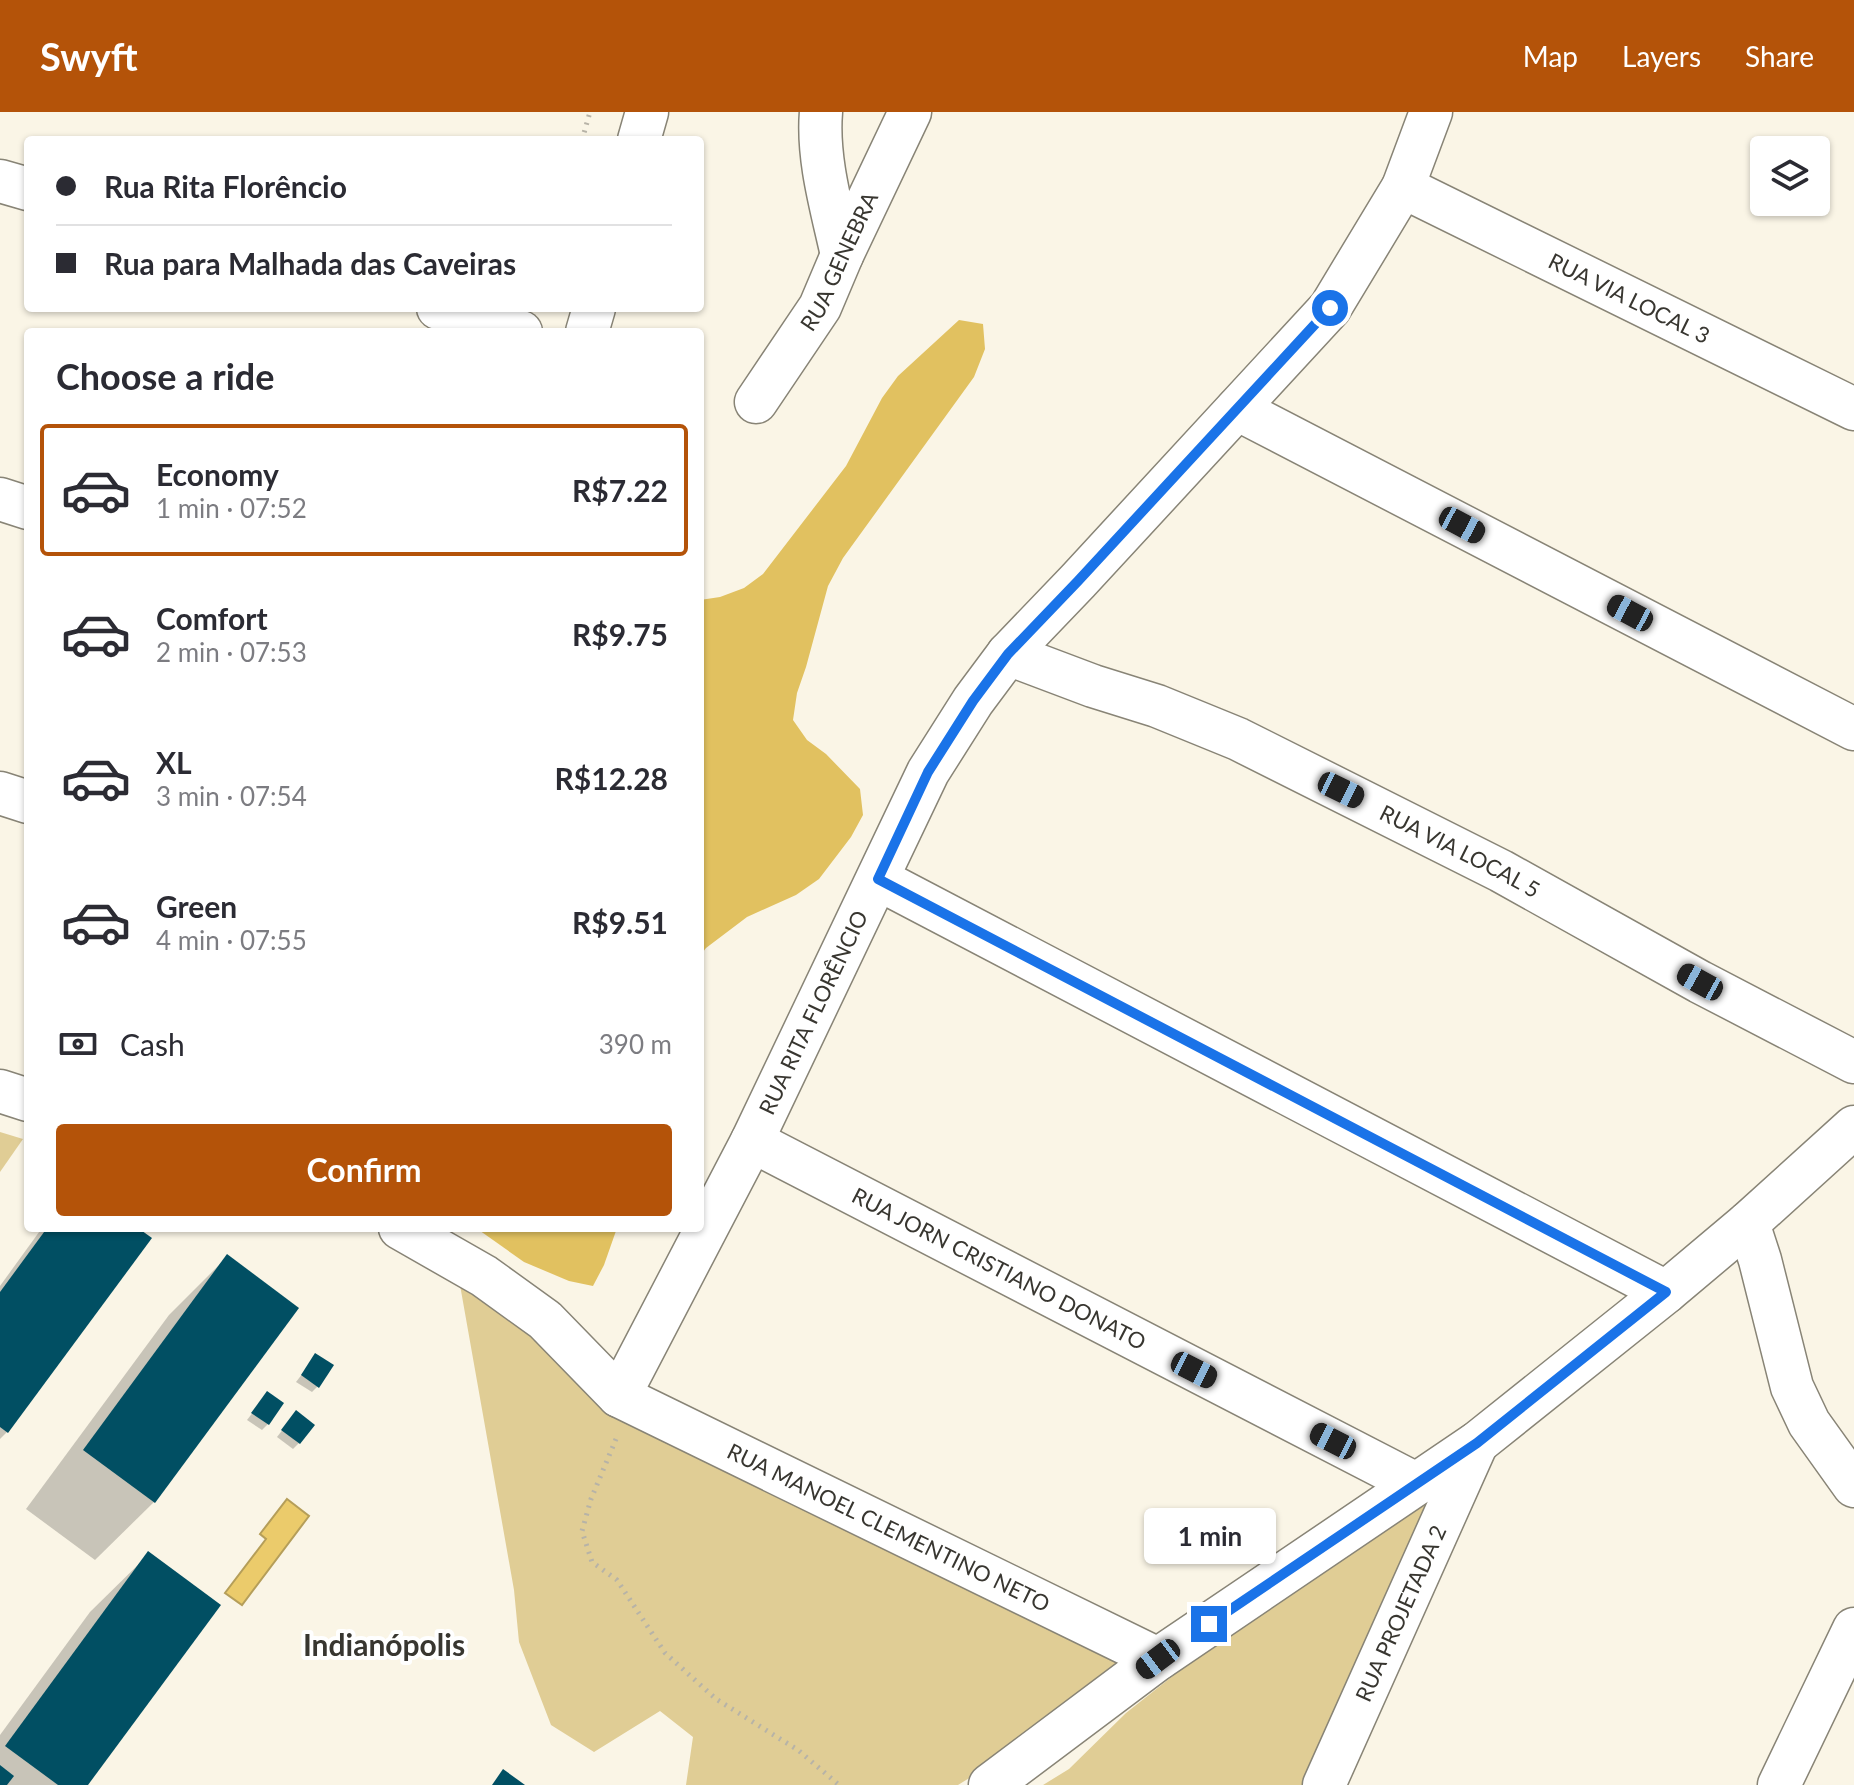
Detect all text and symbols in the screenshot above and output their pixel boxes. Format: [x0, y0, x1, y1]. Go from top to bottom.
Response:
text: Swyft [40, 33, 138, 79]
text: Map [1523, 39, 1578, 73]
text: Layers [1622, 39, 1701, 73]
text: Share [1745, 39, 1814, 73]
map controls [1750, 136, 1830, 216]
button: layers [1750, 136, 1830, 216]
text: Rua Rita Florêncio [104, 168, 347, 204]
street label: RUA GENEBRA [794, 187, 883, 336]
text: Rua para Malhada das Caveiras [104, 245, 516, 281]
street label: RUA VIA LOCAL 3 [1544, 247, 1714, 349]
route start [1312, 290, 1348, 326]
text: Choose a ride [56, 354, 275, 398]
icon: car [60, 454, 132, 526]
text: Economy [156, 456, 279, 492]
text: R$7.22 [572, 472, 668, 508]
text: 1 min · 07:52 [156, 492, 307, 524]
car [1435, 503, 1489, 547]
car [1603, 591, 1657, 635]
icon: car [60, 598, 132, 670]
text: Comfort [156, 600, 268, 636]
text: R$9.75 [572, 616, 668, 652]
text: 2 min · 07:53 [156, 636, 307, 668]
icon: car [60, 742, 132, 814]
text: XL [156, 744, 192, 780]
text: R$12.28 [555, 760, 668, 796]
car [1314, 769, 1368, 811]
text: 3 min · 07:54 [156, 780, 307, 812]
street label: RUA VIA LOCAL 5 [1376, 798, 1545, 903]
icon: car [60, 886, 132, 958]
text: Green [156, 888, 237, 924]
text: R$9.51 [572, 904, 668, 940]
street label: RUA RITA FLORÊNCIO [753, 906, 873, 1119]
text: 4 min · 07:55 [156, 924, 307, 956]
car [1673, 960, 1727, 1004]
icon: cash [56, 1022, 100, 1066]
text: Cash [120, 1026, 185, 1062]
text: 390 m [599, 1028, 672, 1060]
button: Confirm [56, 1124, 672, 1216]
street label: RUA JORN CRISTIANO DONATO [848, 1181, 1151, 1355]
car [1167, 1348, 1221, 1392]
car [1306, 1419, 1360, 1463]
street label: RUA MANOEL CLEMENTINO NETO [723, 1437, 1054, 1617]
callout: 1 min [1143, 1508, 1275, 1564]
text: 1 min [1178, 1520, 1242, 1552]
street label: RUA PROJETADA 2 [1349, 1521, 1451, 1706]
route end [1191, 1606, 1227, 1642]
district label: Indianópolis [303, 1626, 465, 1662]
car [1132, 1635, 1184, 1683]

